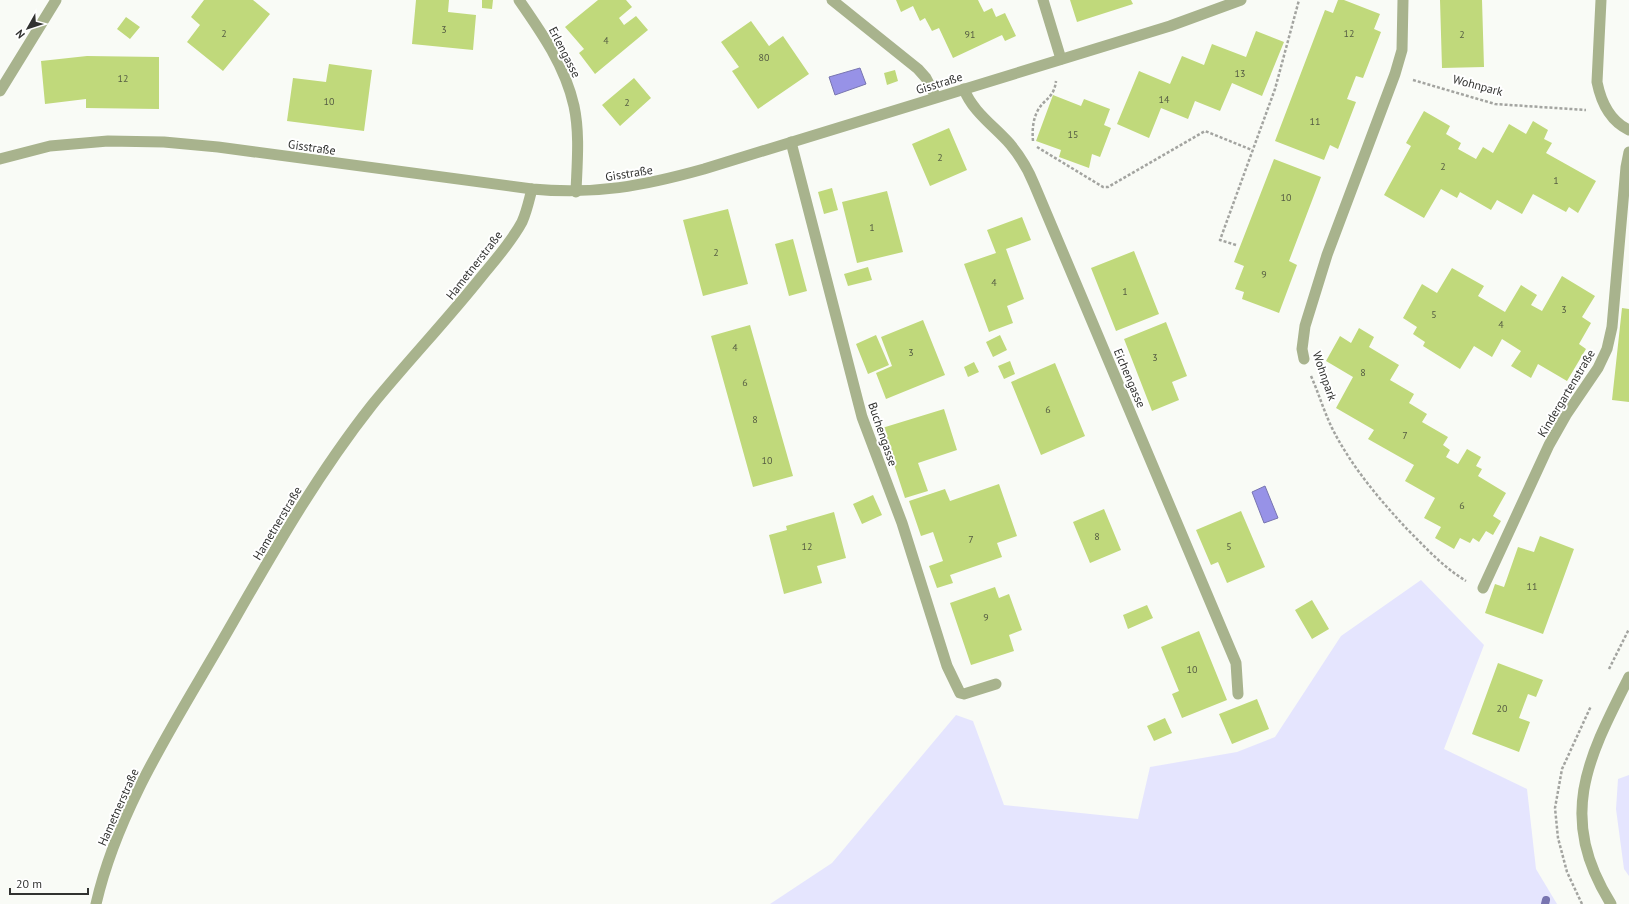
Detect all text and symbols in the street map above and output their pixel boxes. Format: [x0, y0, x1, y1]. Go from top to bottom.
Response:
north arrow [8, 8, 48, 48]
house number: 3 [441, 23, 447, 36]
street label: Erlengasse [546, 24, 584, 80]
text: N [13, 27, 28, 42]
house number: 2 [221, 27, 227, 40]
house number: 12 [1344, 27, 1354, 40]
house number: 91 [965, 28, 975, 41]
house number: 2 [1459, 28, 1465, 41]
house number: 4 [603, 34, 609, 47]
house number: 80 [759, 51, 770, 64]
house number: 13 [1235, 67, 1245, 80]
street label: Gisstraße [914, 69, 964, 97]
street label: Wohnpark [1451, 71, 1505, 99]
house number: 12 [118, 72, 128, 85]
house number: 14 [1159, 93, 1170, 106]
house number: 10 [324, 95, 335, 108]
house number: 2 [624, 96, 630, 109]
house number: 11 [1310, 115, 1320, 128]
house number: 15 [1068, 128, 1078, 141]
street label: Gisstraße [287, 136, 337, 158]
house number: 2 [937, 151, 943, 164]
house number: 2 [1440, 160, 1446, 173]
street label: Gisstraße [604, 162, 654, 184]
house number: 1 [1553, 174, 1559, 187]
house number: 10 [1281, 191, 1292, 204]
house number: 1 [869, 221, 875, 234]
street label: Hametnerstraße [443, 228, 505, 302]
house number: 2 [713, 246, 719, 259]
house number: 9 [1261, 268, 1267, 281]
house number: 4 [991, 276, 997, 289]
house number: 1 [1122, 285, 1128, 298]
house number: 3 [1561, 303, 1567, 316]
house number: 5 [1431, 308, 1437, 321]
house number: 4 [1498, 318, 1504, 331]
house number: 4 [732, 341, 738, 354]
house number: 3 [908, 346, 914, 359]
street label: Eichengasse [1111, 346, 1149, 410]
street label: Kindergartenstraße [1534, 346, 1598, 440]
street label: Wohnpark [1310, 349, 1341, 403]
house number: 3 [1152, 351, 1158, 364]
house number: 8 [1360, 366, 1366, 379]
house number: 6 [742, 376, 748, 389]
street label: Buchengasse [865, 400, 901, 468]
house number: 6 [1045, 403, 1051, 416]
house number: 8 [752, 413, 758, 426]
house number: 7 [1402, 429, 1408, 442]
house number: 10 [762, 454, 773, 467]
street label: Hametnerstraße [249, 484, 305, 562]
house number: 6 [1459, 499, 1465, 512]
house number: 8 [1094, 530, 1100, 543]
house number: 7 [968, 533, 974, 546]
house number: 12 [802, 540, 812, 553]
house number: 5 [1226, 540, 1232, 553]
house number: 11 [1527, 580, 1537, 593]
house number: 9 [983, 611, 989, 624]
house number: 10 [1187, 663, 1198, 676]
house number: 20 [1497, 702, 1508, 715]
street label: Hametnerstraße [94, 766, 142, 848]
scale bar [10, 870, 88, 896]
text: 20 m [16, 876, 42, 891]

